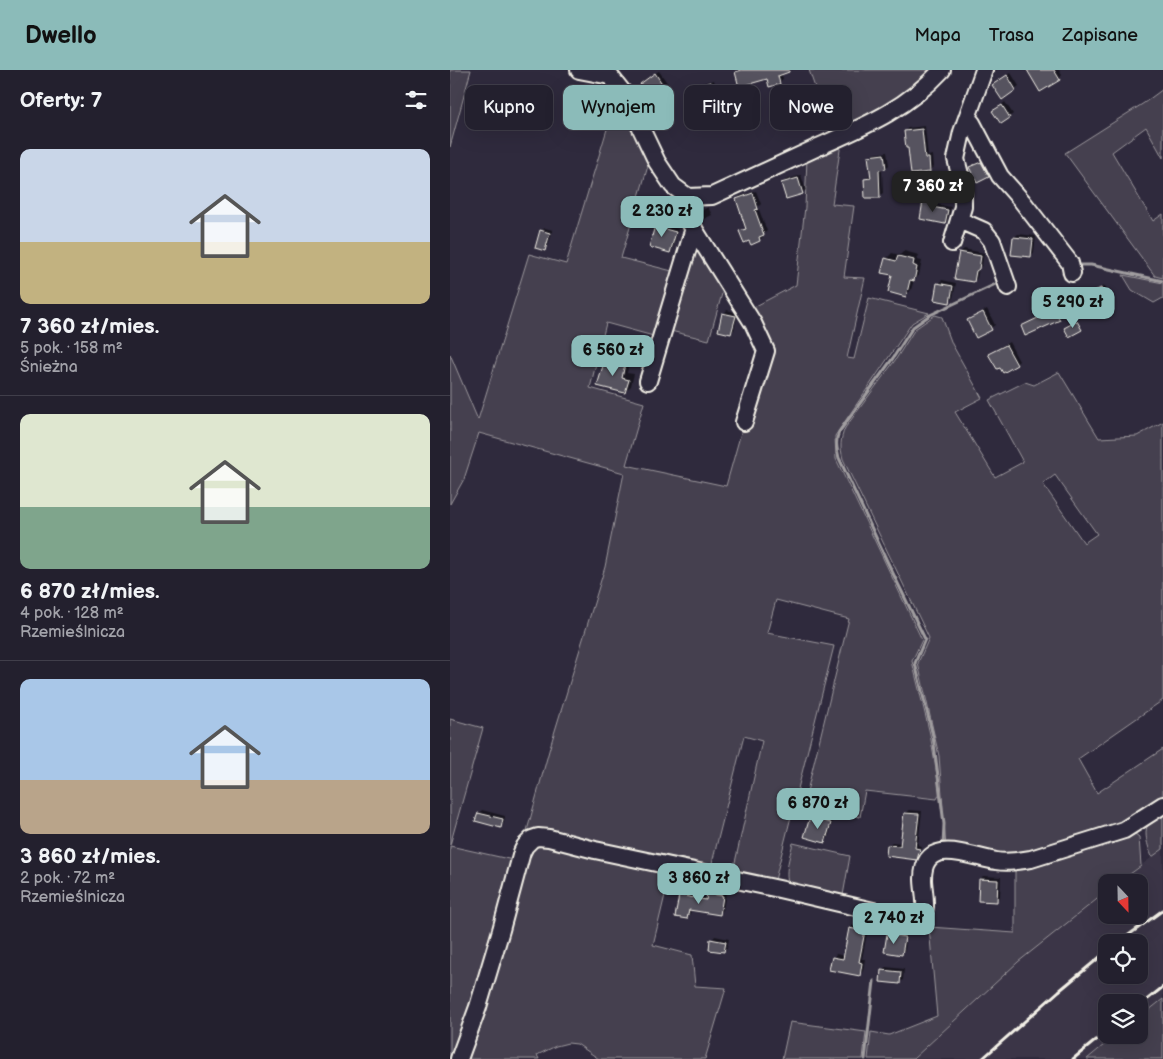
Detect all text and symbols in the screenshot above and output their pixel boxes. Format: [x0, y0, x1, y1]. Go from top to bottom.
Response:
text: Dwello [25, 21, 97, 50]
text: Mapa [914, 25, 961, 46]
text: Trasa [989, 25, 1034, 46]
text: Zapisane [1062, 25, 1138, 46]
chip: Kupno [465, 85, 553, 130]
chip: Wynajem [563, 85, 674, 130]
chip: Filtry [684, 85, 760, 130]
chip: Nowe [770, 85, 852, 130]
icon: filters [402, 86, 430, 114]
text: Oferty: 7 [20, 88, 102, 113]
pin: 7 360 zł [881, 170, 985, 213]
text: 7 360 zł [903, 177, 963, 196]
icon: home [180, 181, 270, 271]
pin: 2 230 zł [610, 196, 714, 238]
text: 2 230 zł [632, 202, 692, 221]
pin: 5 290 zł [1021, 286, 1125, 329]
text: 5 290 zł [1043, 293, 1103, 312]
text: 7 360 zł/mies. [20, 314, 159, 339]
pin: 6 560 zł [561, 334, 665, 377]
text: 5 pok. · 158 m² [20, 339, 123, 358]
text: 6 560 zł [582, 341, 644, 360]
text: Śnieżna [20, 358, 78, 377]
icon: home [180, 447, 270, 537]
text: 6 870 zł/mies. [20, 579, 160, 604]
text: 4 pok. · 128 m² [20, 604, 124, 623]
text: Rzemieślnicza [20, 623, 125, 642]
icon: home [180, 712, 270, 802]
pin: 6 870 zł [766, 788, 870, 830]
text: 6 870 zł [788, 794, 848, 813]
text: 3 860 zł/mies. [20, 844, 160, 869]
pin: 3 860 zł [647, 862, 751, 905]
text: 2 pok. · 72 m² [20, 869, 115, 888]
text: 3 860 zł [668, 869, 730, 888]
north arrow [1098, 874, 1148, 924]
map controls [1098, 874, 1148, 1044]
text: Rzemieślnicza [20, 888, 125, 907]
pin: 2 740 zł [842, 902, 946, 945]
text: 2 740 zł [864, 909, 924, 928]
button: locate [1098, 934, 1148, 984]
button: layers [1098, 994, 1148, 1044]

